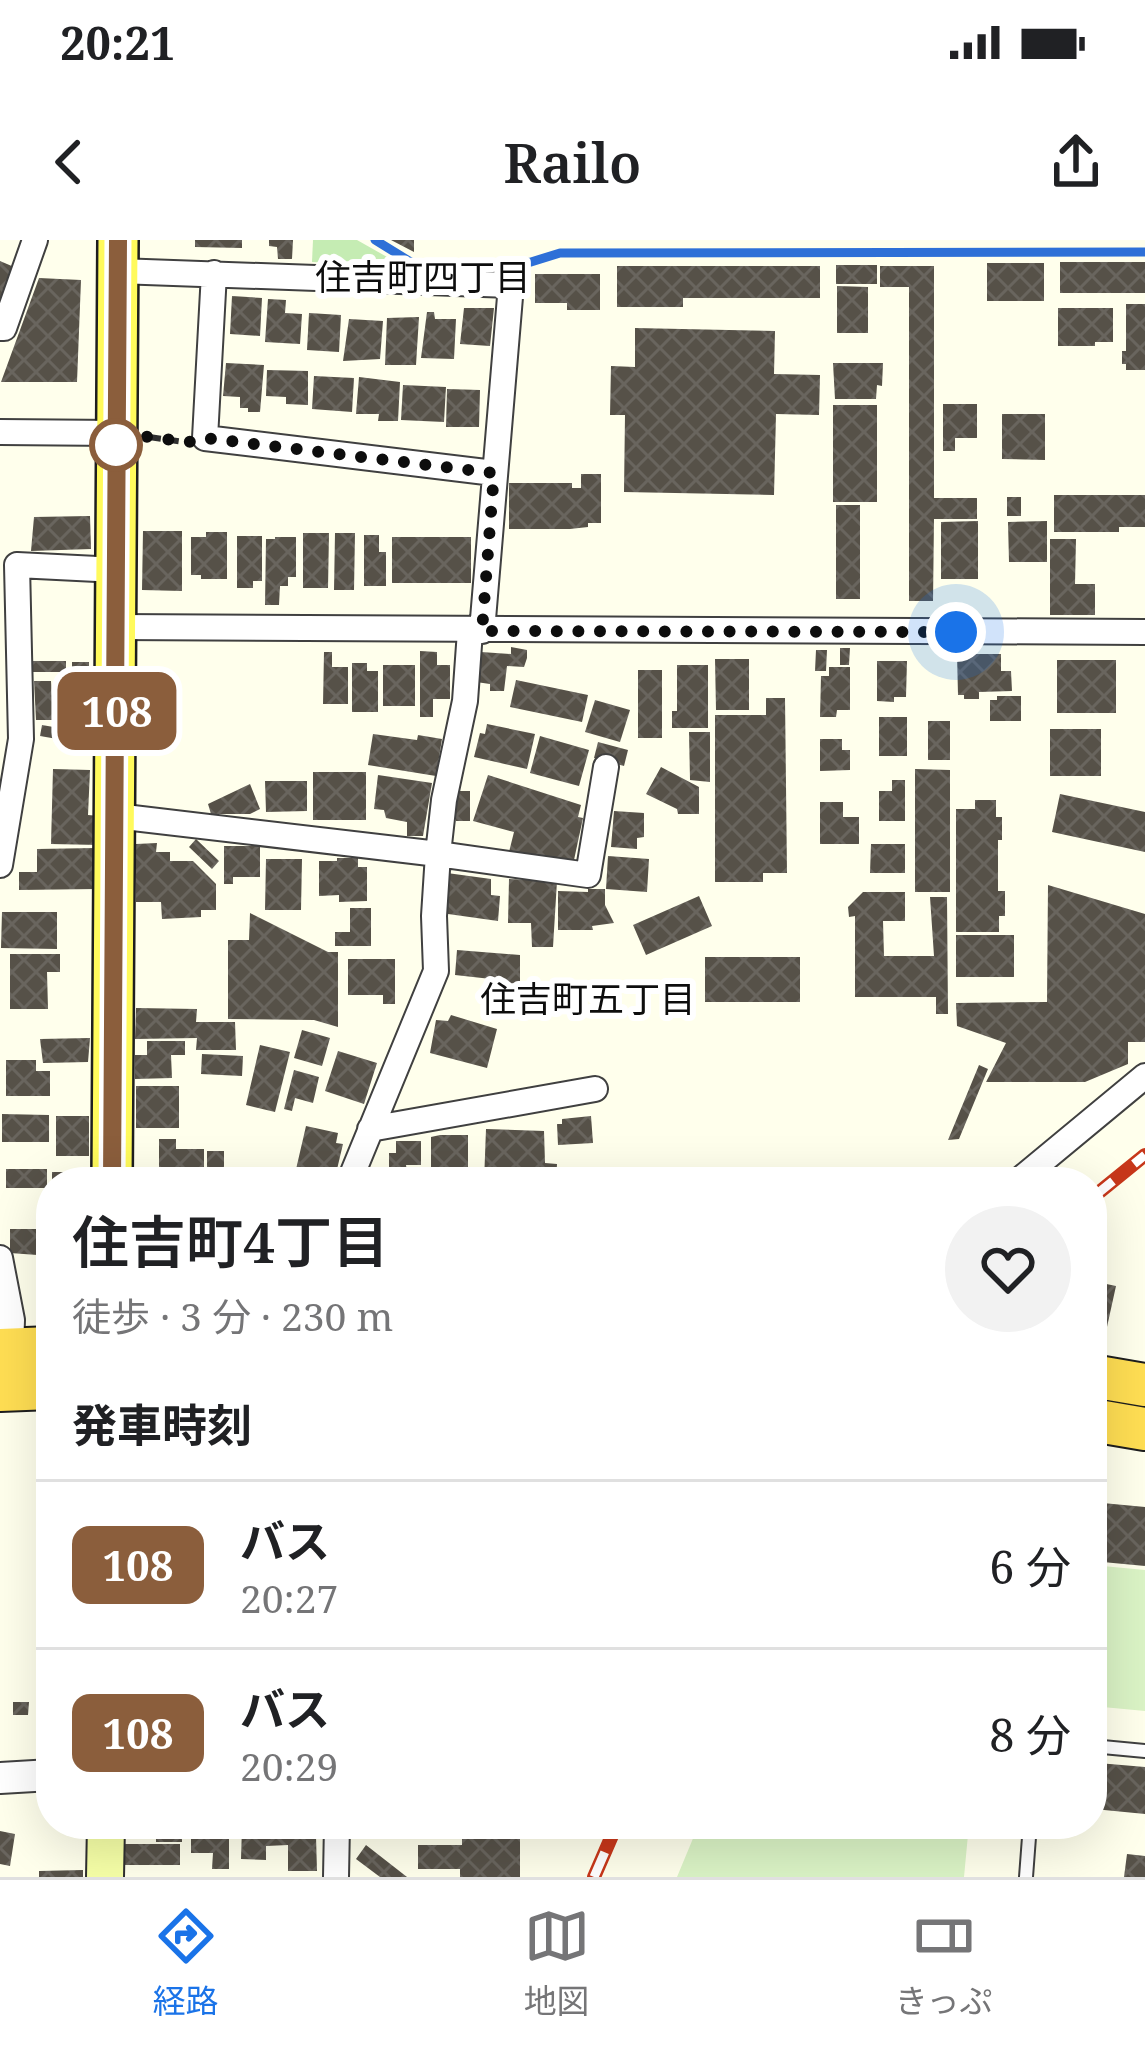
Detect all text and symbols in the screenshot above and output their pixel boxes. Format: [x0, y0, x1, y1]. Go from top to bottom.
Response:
text: 20:21 [60, 12, 175, 73]
text: Railo [504, 125, 641, 199]
icon: back [36, 129, 102, 195]
icon: share [1043, 129, 1109, 195]
district label: 住吉町四丁目 [315, 252, 531, 301]
unlabelled marker [91, 420, 141, 470]
your location [926, 602, 986, 662]
line badge: 108 [48, 672, 186, 750]
text: 108 [81, 682, 153, 739]
district label: 住吉町五丁目 [480, 974, 696, 1023]
text: 住吉町4丁目 [72, 1202, 389, 1280]
button: heart [945, 1206, 1071, 1332]
text: 徒歩 · 3 分 · 230 m [72, 1289, 393, 1342]
text: 発車時刻 [72, 1394, 252, 1455]
text: バス [240, 1510, 330, 1571]
text: 108 [102, 1536, 174, 1593]
text: 6 分 [989, 1536, 1071, 1597]
text: 20:27 [240, 1571, 338, 1624]
text: バス [240, 1678, 330, 1739]
text: 108 [102, 1704, 174, 1761]
text: 8 分 [989, 1704, 1071, 1765]
text: 20:29 [240, 1739, 338, 1792]
tab: 経路 [153, 1903, 219, 2023]
tab: 地図 [524, 1903, 590, 2023]
tab: きっぷ [895, 1903, 992, 2023]

